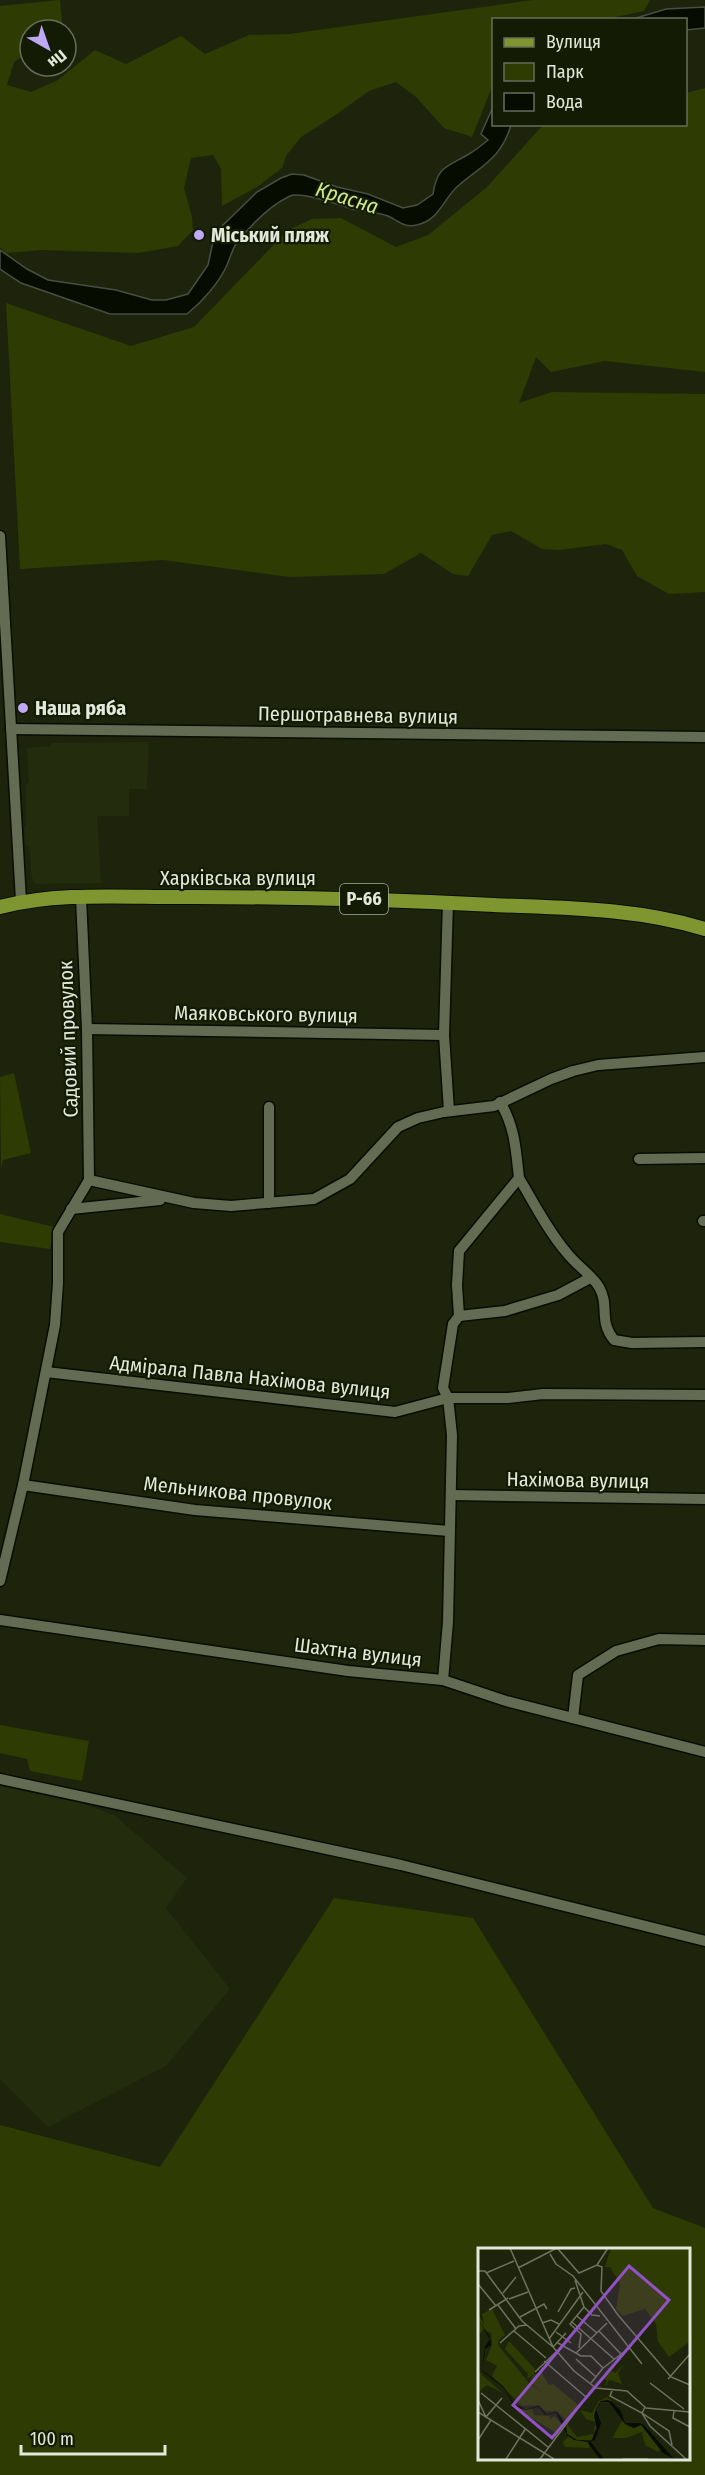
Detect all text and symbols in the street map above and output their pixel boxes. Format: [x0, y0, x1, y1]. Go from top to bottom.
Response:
north arrow [18, 18, 78, 78]
legend [492, 18, 687, 126]
text: Вулиця [546, 31, 601, 53]
text: Пн [44, 46, 70, 72]
text: Парк [546, 61, 584, 83]
text: Вода [546, 91, 583, 113]
water label: Красна [312, 176, 382, 220]
place label: Міський пляж [211, 223, 329, 247]
marker: Міський пляж [192, 228, 206, 242]
place label: Наша ряба [35, 696, 126, 720]
marker: Наша ряба [16, 701, 30, 715]
street label: Першотравнева вулиця [258, 701, 458, 729]
street label: Харківська вулиця [160, 866, 316, 890]
road number: Р-66 [340, 884, 388, 914]
street label: Садовий провулок [53, 960, 83, 1118]
street label: Маяковського вулиця [174, 1000, 358, 1028]
street label: Адмірала Павла Нахімова вулиця [108, 1350, 392, 1404]
street label: Нахімова вулиця [506, 1467, 650, 1493]
street label: Мельникова провулок [143, 1471, 334, 1515]
street label: Шахтна вулиця [293, 1632, 423, 1672]
inset map [478, 2248, 690, 2460]
scale bar [21, 2418, 165, 2456]
text: 100 m [30, 2428, 74, 2450]

